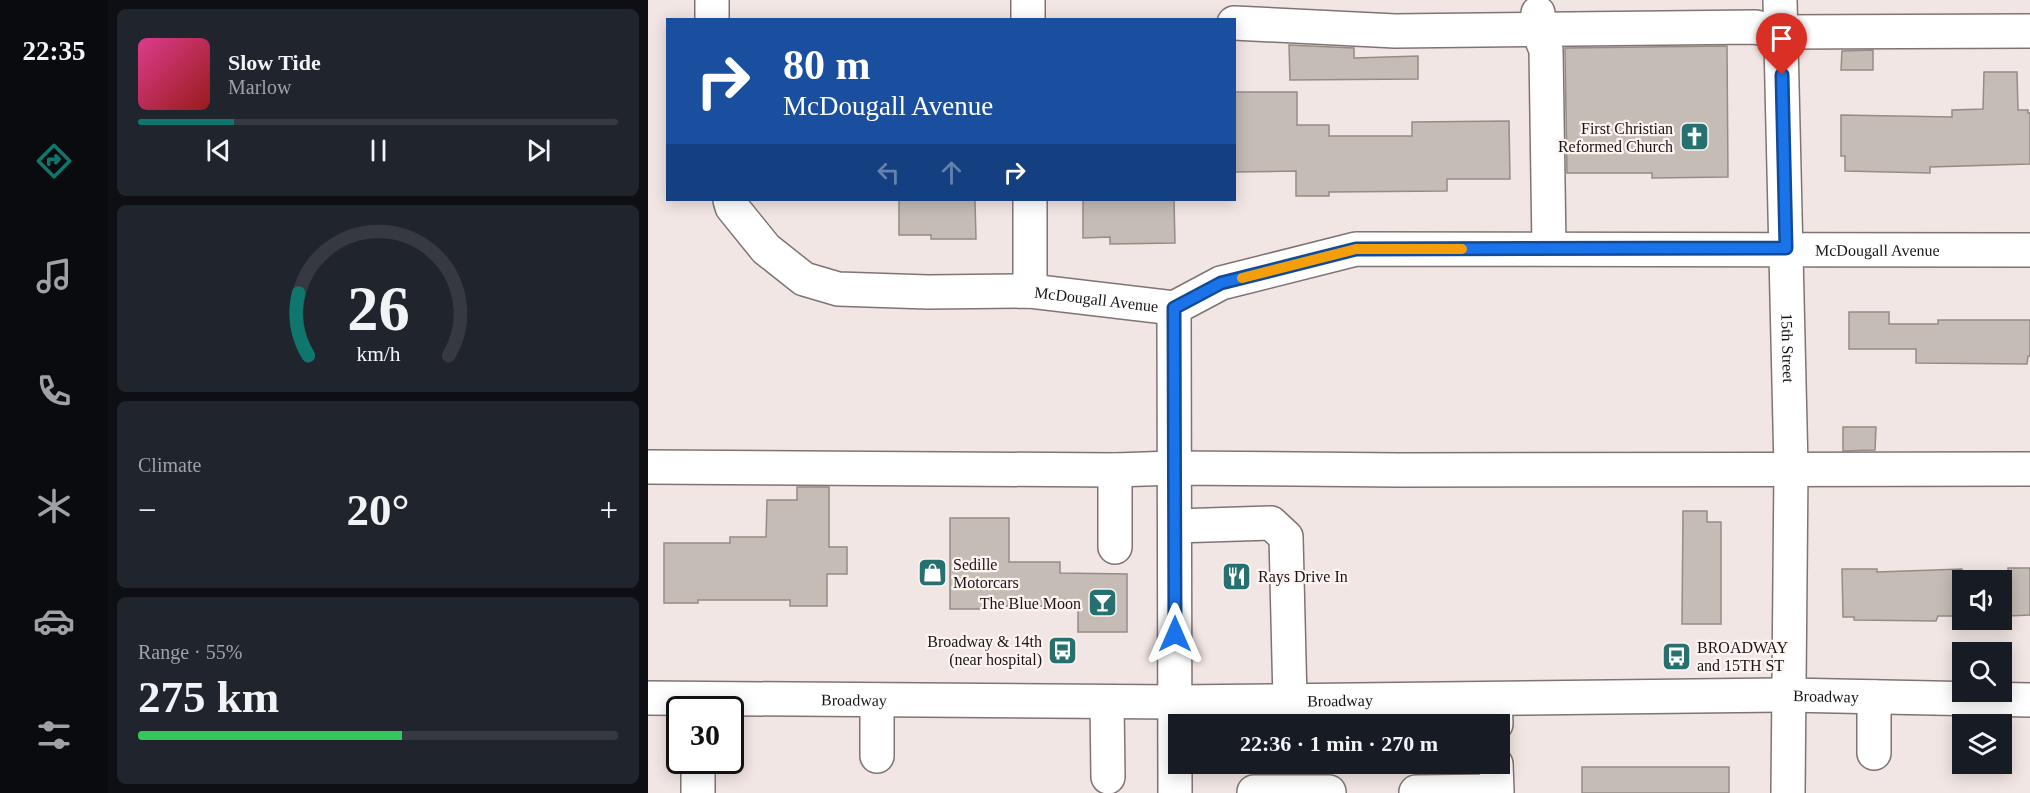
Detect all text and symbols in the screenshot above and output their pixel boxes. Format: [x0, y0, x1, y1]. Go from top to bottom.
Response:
pin [1756, 13, 1807, 75]
icon: arrive [1765, 22, 1798, 55]
text: 22:35 [23, 36, 86, 66]
icon: right [684, 42, 762, 120]
text: 80 m [783, 42, 871, 88]
text: Slow Tide [228, 50, 321, 75]
text: Marlow [228, 76, 291, 98]
text: McDougall Avenue [783, 91, 993, 121]
place label: First Christian Reformed Church [1558, 120, 1673, 155]
church icon: First Christian Reformed Church [1678, 121, 1710, 153]
icon: previous [202, 134, 235, 167]
icon: pause [362, 134, 395, 167]
icon: next [522, 134, 555, 167]
icon: directions [33, 140, 75, 182]
icon: left [872, 156, 905, 189]
icon: ahead [935, 156, 968, 189]
icon: right [998, 156, 1031, 189]
street label: McDougall Avenue [1815, 242, 1940, 260]
icon: music [33, 255, 75, 297]
text: 26 [347, 274, 409, 343]
street label: McDougall Avenue [1033, 284, 1159, 315]
street label: 15th Street [1778, 313, 1797, 384]
text: km/h [356, 342, 400, 366]
icon: phone [33, 370, 75, 412]
text: Climate [138, 454, 201, 476]
icon: climate [33, 485, 75, 527]
text: 20° [347, 485, 410, 535]
text: − [138, 492, 157, 528]
text: + [599, 492, 618, 528]
place label: Sedille Motorcars [953, 556, 1019, 591]
shop icon: Sedille Motorcars [916, 557, 948, 589]
restaurant icon: Rays Drive In [1221, 560, 1253, 592]
place label: Rays Drive In [1258, 568, 1348, 586]
map controls [1952, 570, 2012, 774]
button: sound [1952, 570, 2012, 630]
bar icon: The Blue Moon [1086, 587, 1118, 619]
place label: The Blue Moon [980, 595, 1081, 612]
icon: car [33, 600, 75, 642]
position arrow [1143, 602, 1207, 666]
place label: Broadway & 14th (near hospital) [927, 633, 1042, 669]
bus stop icon: Broadway & 14th (near hospital) [1047, 634, 1079, 666]
place label: BROADWAY and 15TH ST [1697, 639, 1788, 674]
bus stop icon: BROADWAY and 15TH ST [1660, 640, 1692, 672]
text: Range · 55% [138, 641, 242, 663]
button: search [1952, 642, 2012, 702]
text: 275 km [138, 672, 279, 722]
street label: Broadway [1793, 687, 1859, 706]
street label: Broadway [821, 691, 887, 710]
street label: Broadway [1307, 692, 1373, 710]
speed limit sign: 30 [666, 696, 744, 774]
icon: filters [33, 714, 75, 756]
button: layers [1952, 714, 2012, 774]
text: 22:36 · 1 min · 270 m [1240, 731, 1438, 756]

